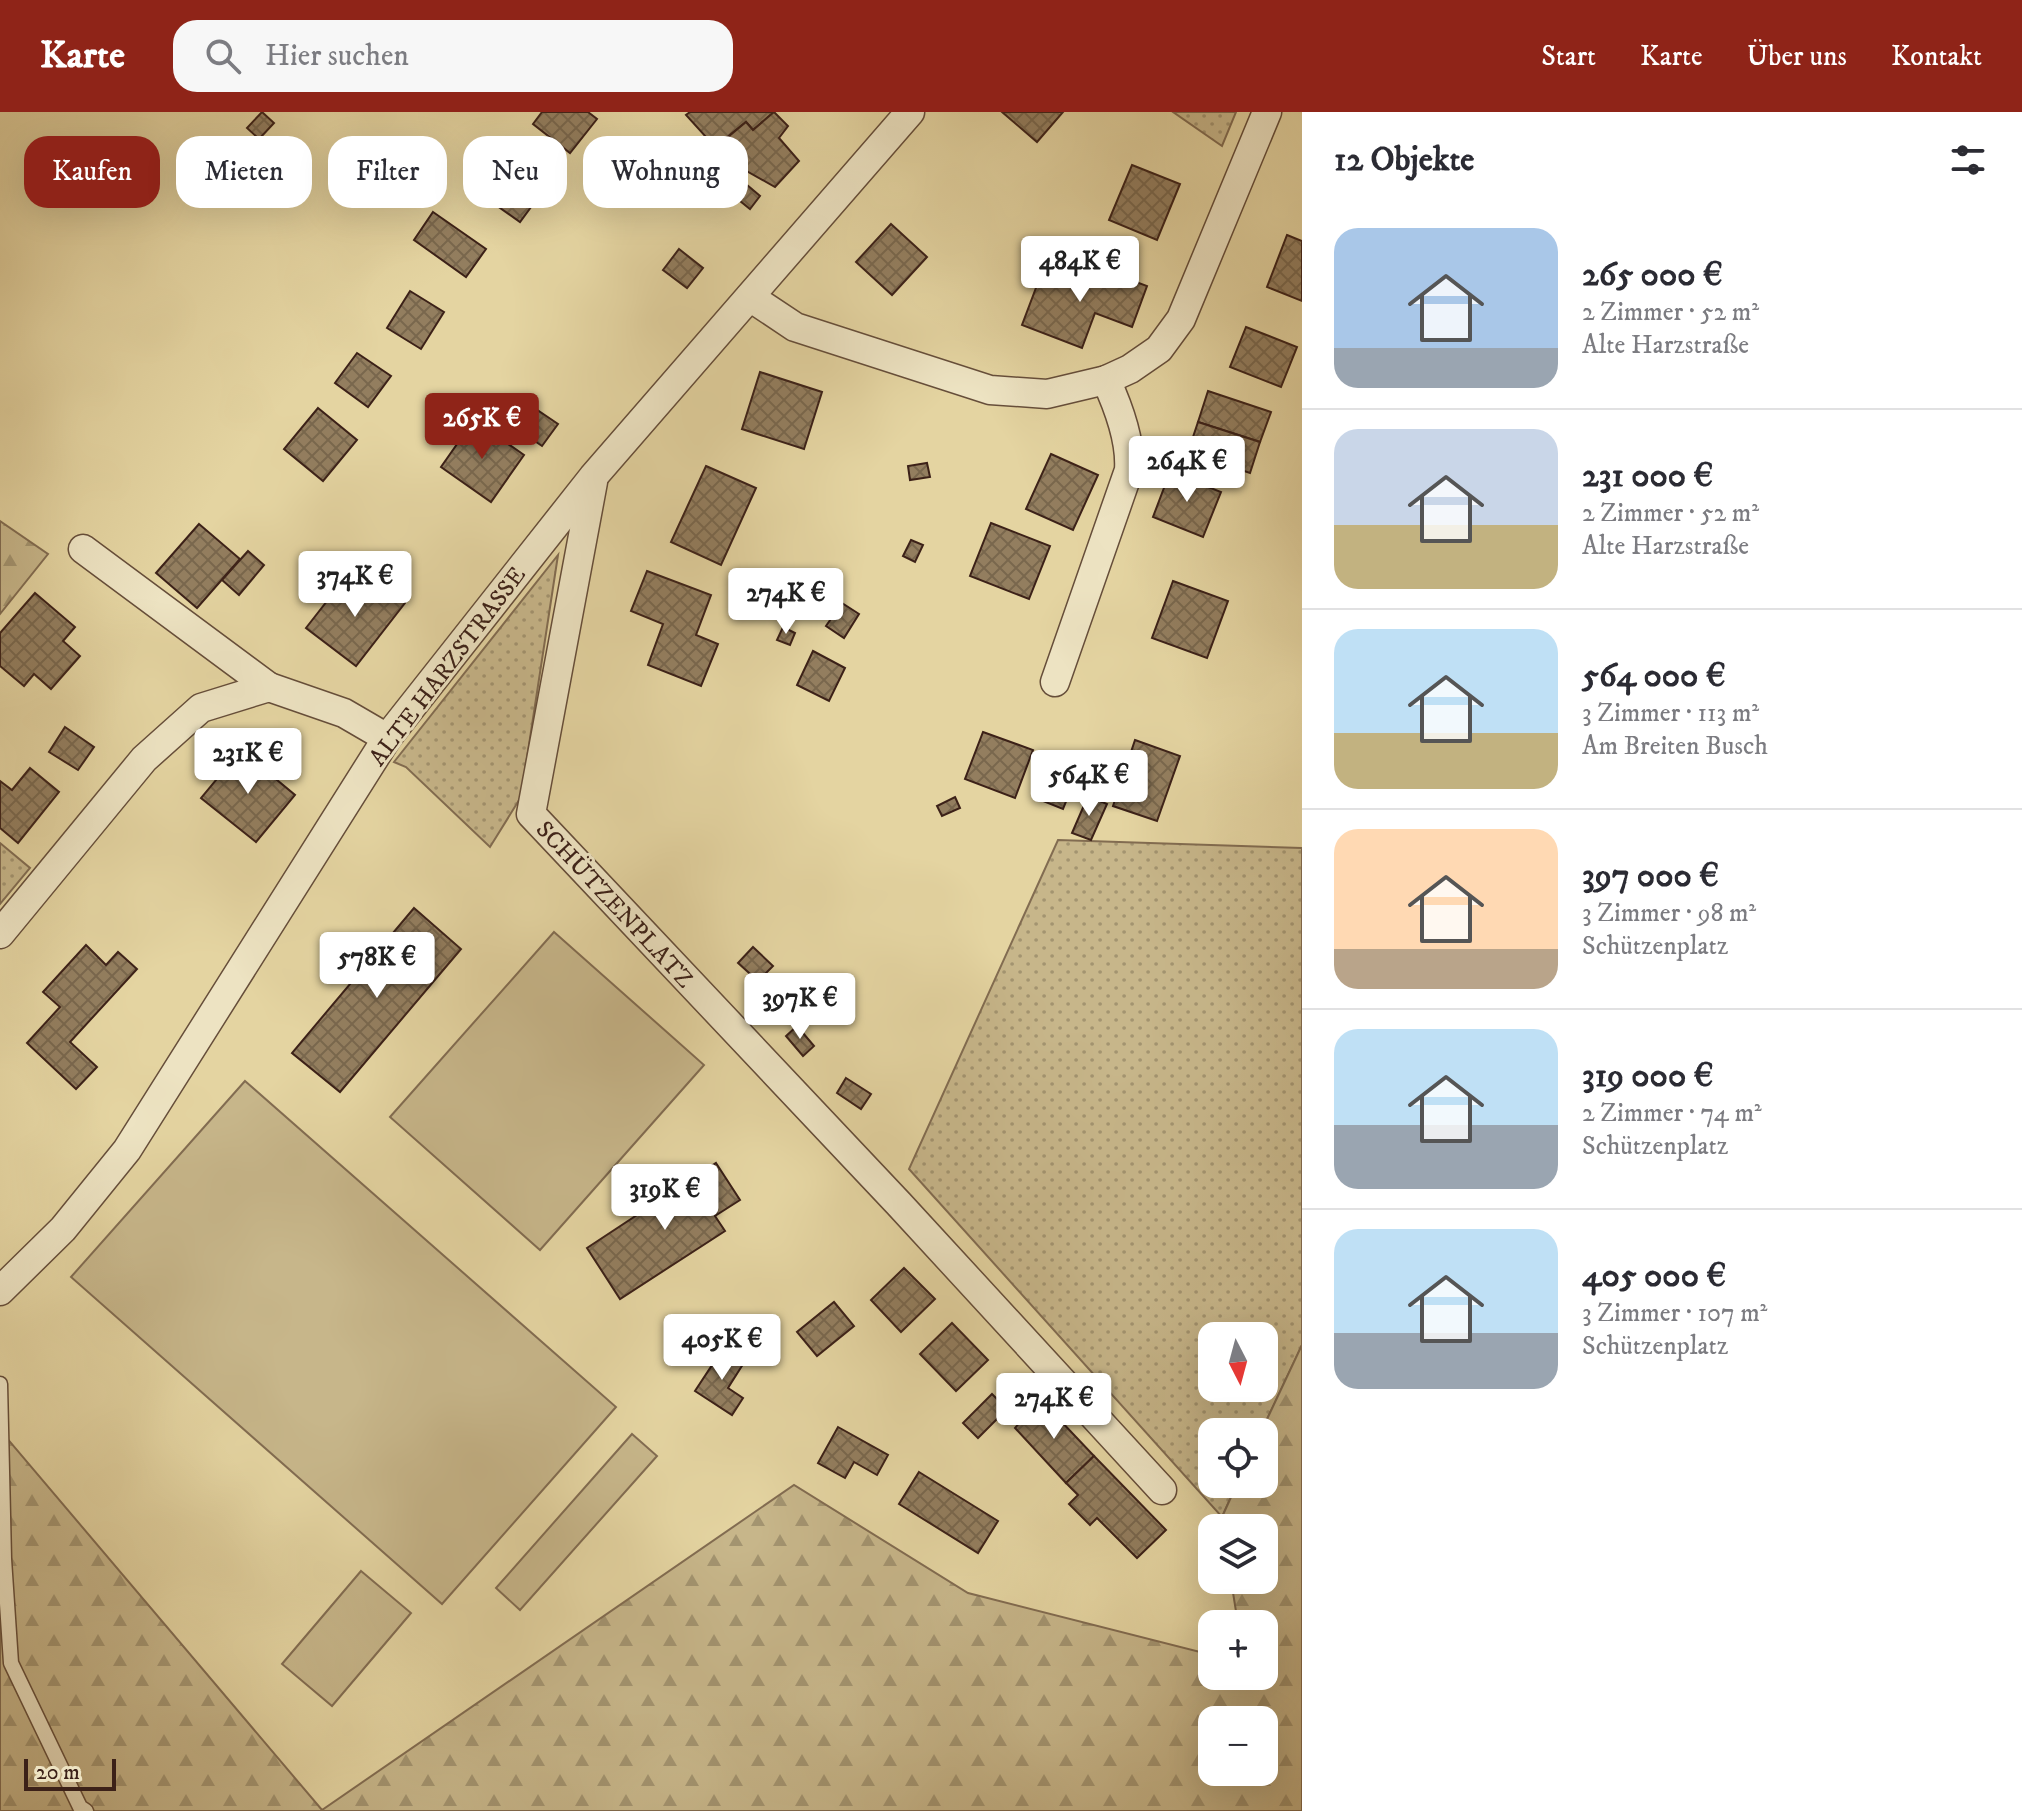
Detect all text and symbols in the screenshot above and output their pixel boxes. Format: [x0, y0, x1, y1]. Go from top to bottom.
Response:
search box [173, 20, 733, 92]
text: Karte [40, 32, 125, 80]
icon: search [201, 34, 245, 78]
text: Hier suchen [265, 38, 409, 75]
text: Start [1541, 39, 1596, 74]
text: Karte [1640, 39, 1703, 74]
text: Über uns [1747, 39, 1847, 74]
text: Kontakt [1891, 39, 1982, 74]
chip: Kaufen [24, 136, 160, 208]
chip: Mieten [176, 136, 312, 208]
chip: Filter [328, 136, 447, 208]
chip: Neu [463, 136, 567, 208]
chip: Wohnung [583, 136, 748, 208]
icon: filters [1946, 138, 1990, 182]
text: 12 Objekte [1334, 139, 1474, 181]
pin: 484K € [1015, 236, 1145, 304]
text: 484K € [1039, 245, 1121, 278]
text: 265 000 € [1582, 254, 1723, 296]
icon: home [1398, 260, 1494, 356]
text: 2 Zimmer · 52 m² [1582, 296, 1759, 329]
text: Alte Harzstraße [1582, 329, 1749, 362]
pin: 265K € [417, 393, 547, 461]
text: 265K € [443, 402, 521, 435]
pin: 264K € [1122, 436, 1252, 504]
text: 264K € [1147, 445, 1227, 478]
text: 231 000 € [1582, 455, 1713, 497]
icon: home [1398, 461, 1494, 557]
text: 2 Zimmer · 52 m² [1582, 497, 1759, 530]
text: Alte Harzstraße [1582, 530, 1749, 563]
pin: 374K € [290, 551, 420, 619]
text: 374K € [316, 560, 394, 593]
street label: ALTE HARZSTRASSE [363, 561, 533, 772]
pin: 274K € [721, 568, 851, 636]
text: 274K € [746, 577, 826, 610]
text: 564 000 € [1582, 655, 1726, 697]
icon: home [1398, 661, 1494, 757]
text: 3 Zimmer · 113 m² [1582, 697, 1759, 730]
pin: 231K € [183, 728, 313, 796]
text: Am Breiten Busch [1582, 730, 1768, 763]
text: 231K € [212, 737, 284, 770]
pin: 564K € [1024, 750, 1154, 818]
text: 564K € [1049, 759, 1129, 792]
street label: SCHÜTZENPLATZ [529, 815, 699, 994]
text: 397 000 € [1582, 855, 1719, 897]
icon: home [1398, 861, 1494, 957]
text: 3 Zimmer · 98 m² [1582, 897, 1756, 930]
text: Schützenplatz [1582, 930, 1728, 963]
pin: 578K € [312, 932, 442, 1000]
text: 578K € [338, 941, 416, 974]
pin: 397K € [735, 973, 865, 1041]
text: 397K € [762, 982, 838, 1015]
text: 319 000 € [1582, 1055, 1713, 1097]
icon: home [1398, 1061, 1494, 1157]
text: 2 Zimmer · 74 m² [1582, 1097, 1762, 1130]
text: Schützenplatz [1582, 1130, 1728, 1163]
pin: 319K € [600, 1164, 730, 1232]
text: 319K € [629, 1173, 701, 1206]
text: 405 000 € [1582, 1255, 1726, 1297]
icon: home [1398, 1261, 1494, 1357]
text: 3 Zimmer · 107 m² [1582, 1297, 1767, 1330]
pin: 405K € [657, 1314, 787, 1382]
north arrow [1198, 1322, 1278, 1402]
map controls [1198, 1322, 1278, 1786]
text: 405K € [682, 1323, 762, 1356]
text: Schützenplatz [1582, 1330, 1728, 1363]
pin: 274K € [989, 1373, 1119, 1441]
text: 274K € [1014, 1382, 1094, 1415]
button: locate [1198, 1418, 1278, 1498]
button: layers [1198, 1514, 1278, 1594]
button: + [1198, 1610, 1278, 1690]
button: − [1198, 1706, 1278, 1786]
scale bar [24, 1755, 116, 1791]
text: 20 m [36, 1759, 80, 1786]

